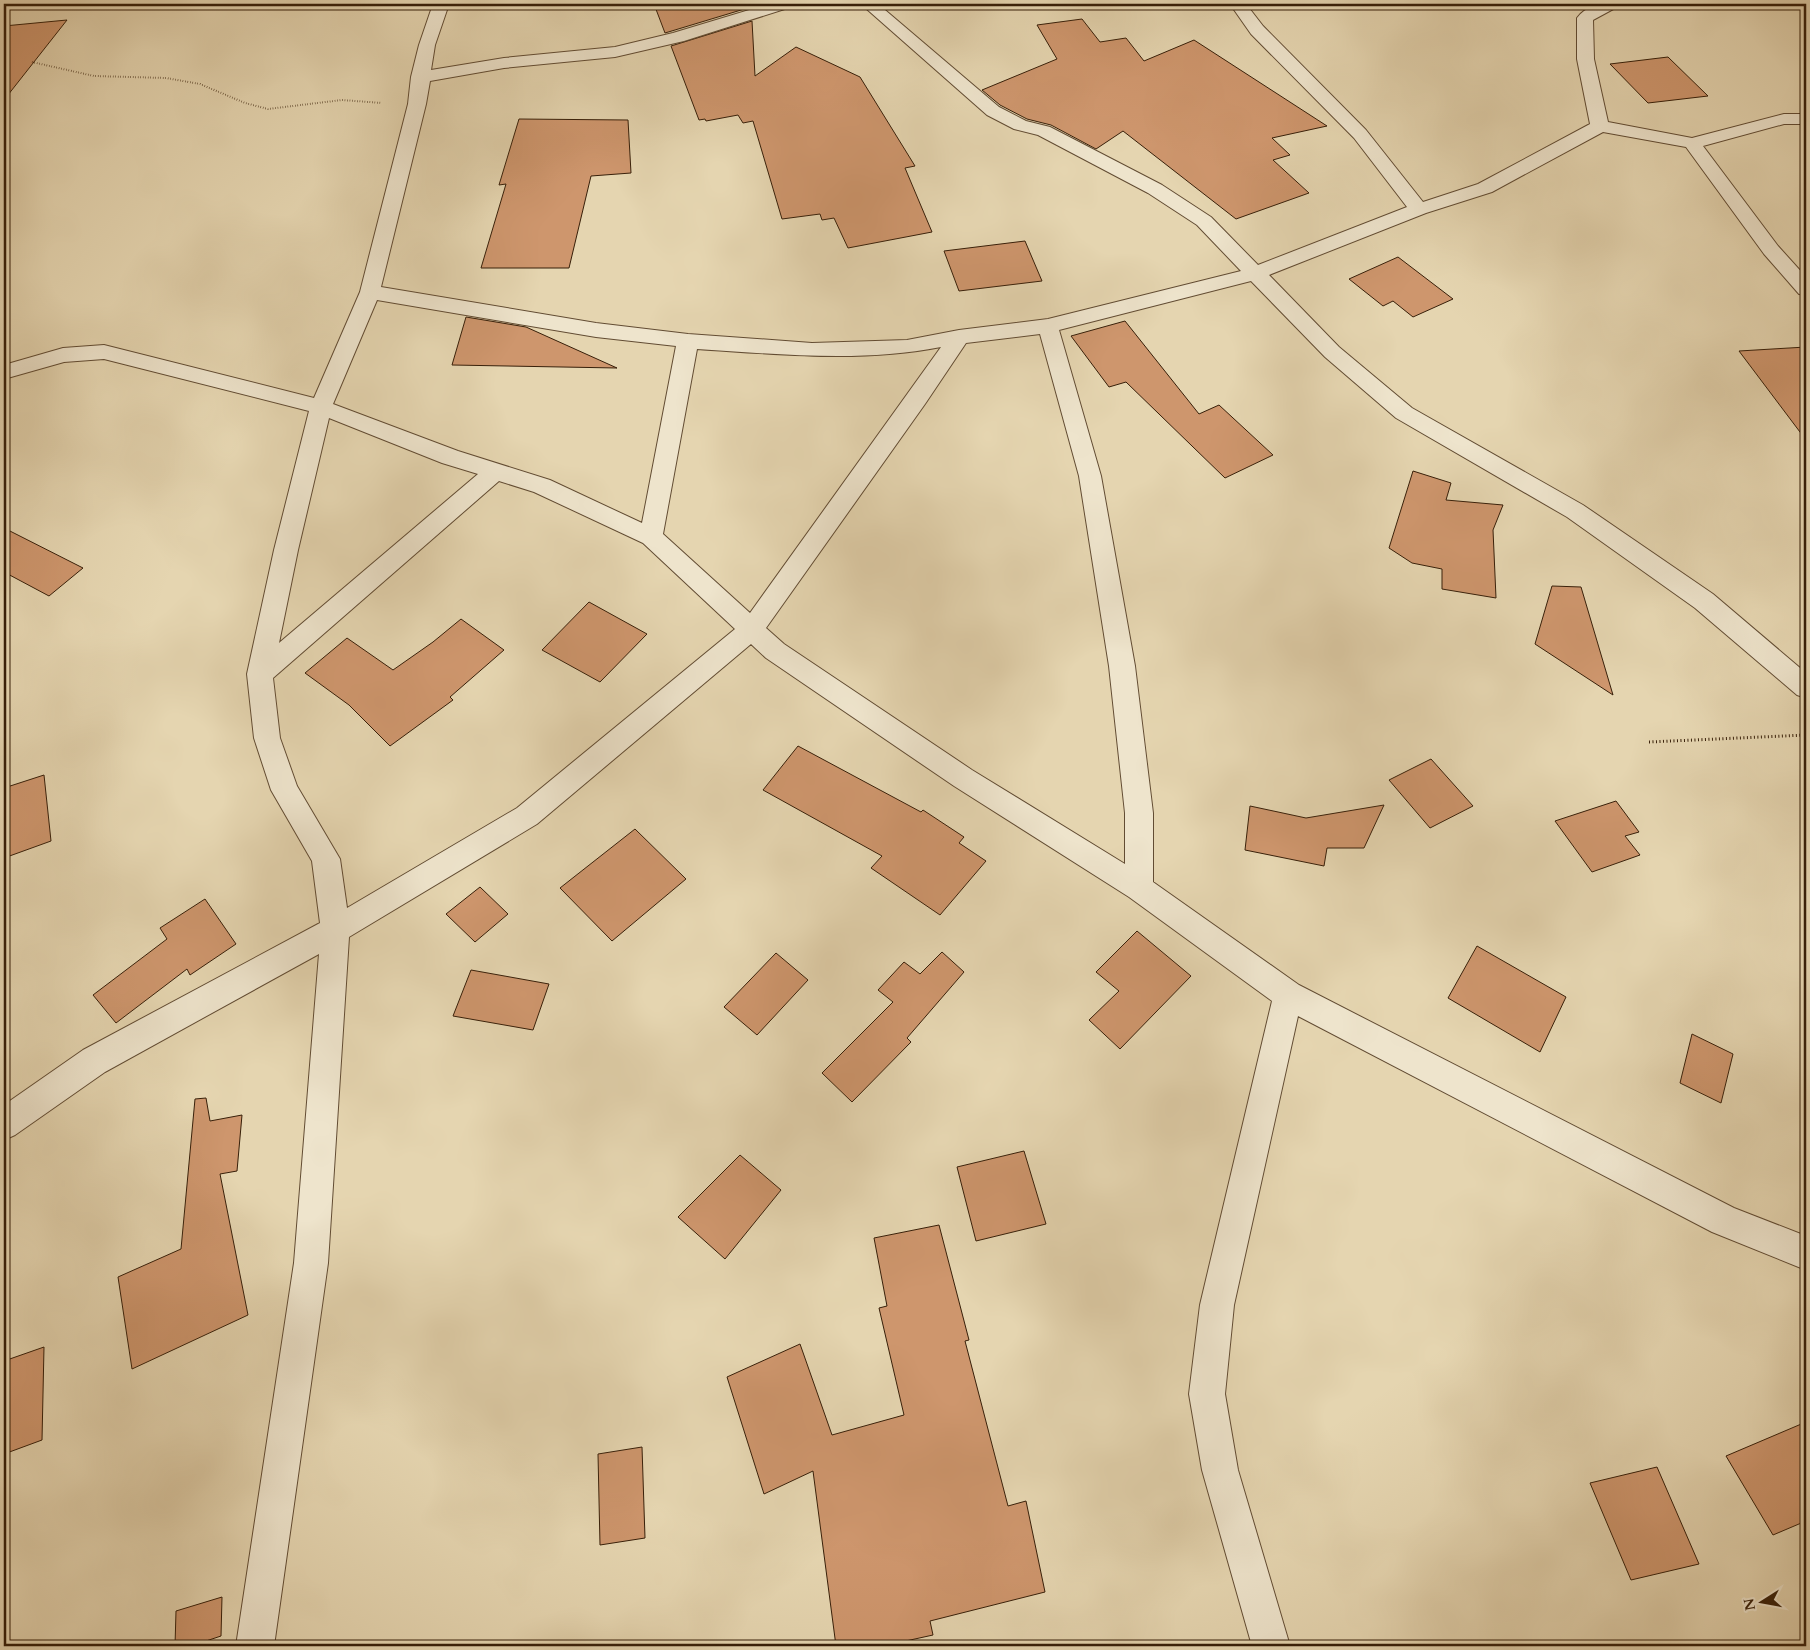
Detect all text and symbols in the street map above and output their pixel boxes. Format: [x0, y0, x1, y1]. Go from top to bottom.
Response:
north arrow [1738, 1578, 1788, 1628]
text: N [1739, 1597, 1760, 1612]

